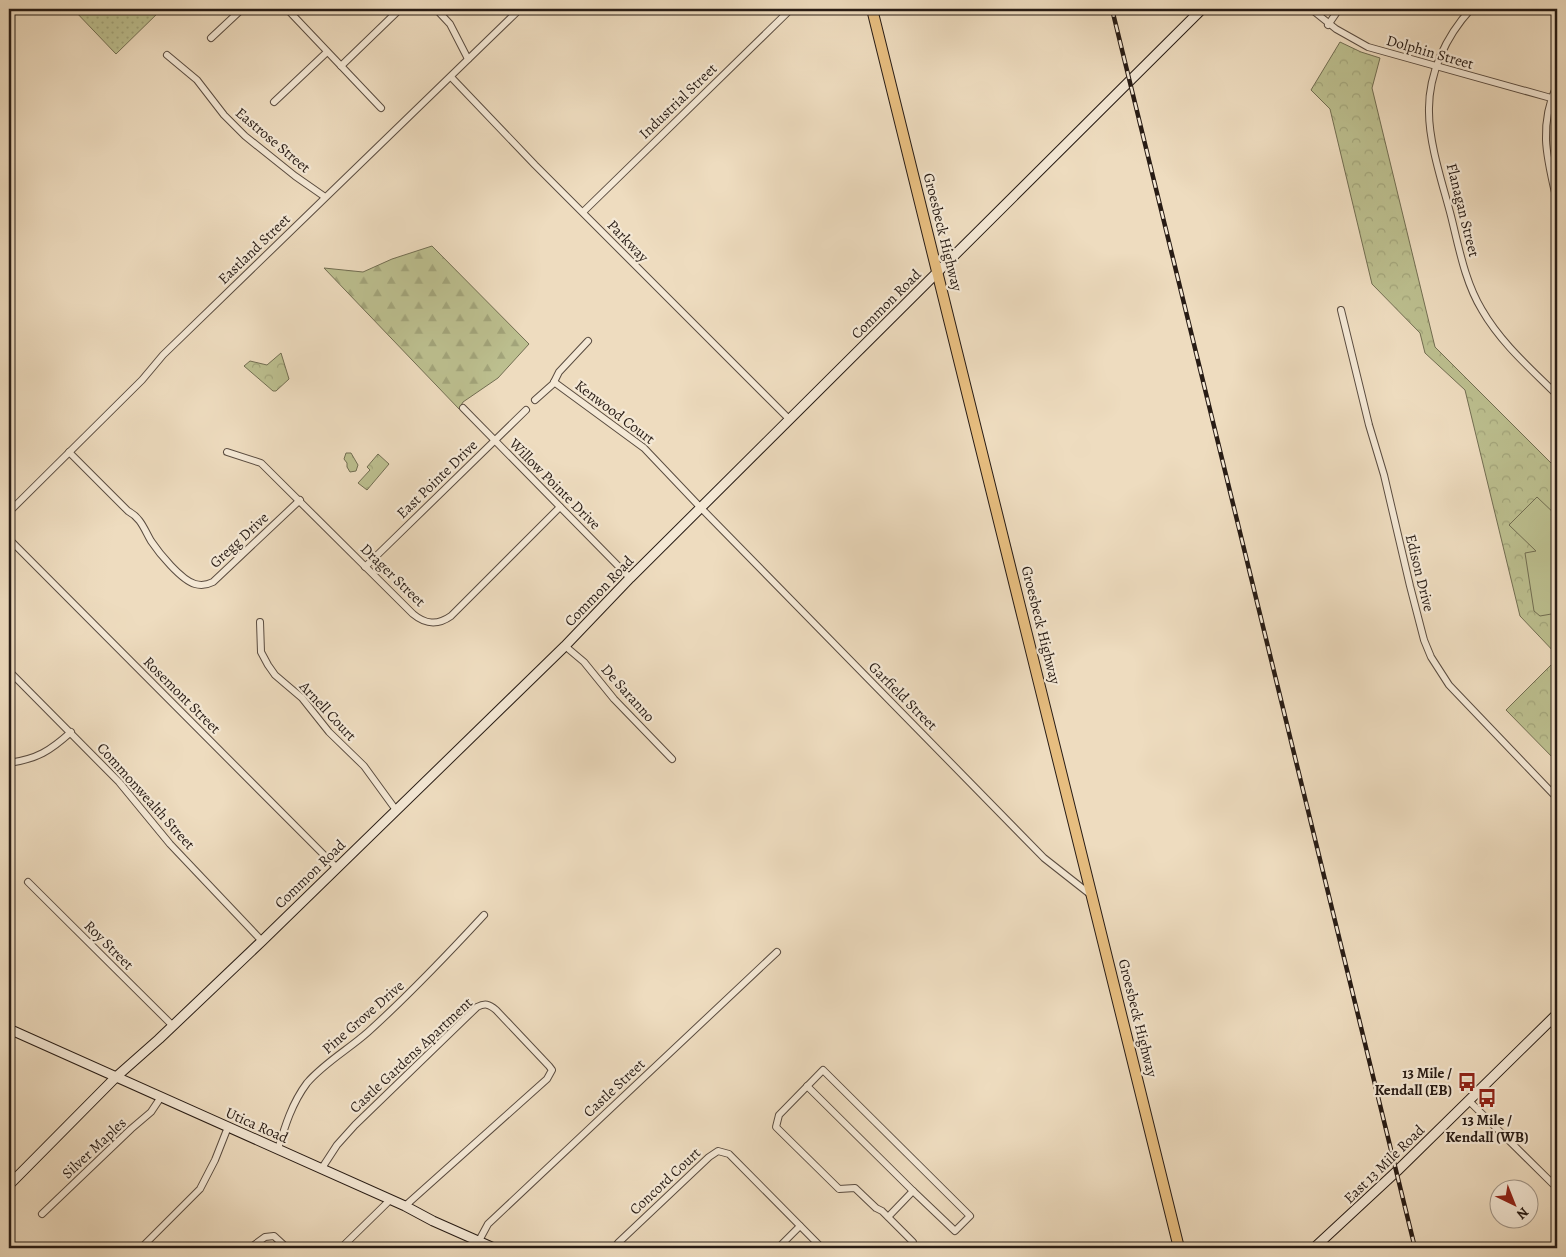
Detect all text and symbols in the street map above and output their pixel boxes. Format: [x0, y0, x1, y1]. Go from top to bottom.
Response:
street label: Dolphin Street [1384, 30, 1476, 74]
street label: Industrial Street [635, 59, 721, 143]
street label: Eastrose Street [231, 103, 315, 177]
street label: Flanagan Street [1442, 161, 1484, 259]
street label: Groesbeck Highway [919, 171, 967, 293]
street label: Eastland Street [213, 209, 295, 289]
street label: Parkway [603, 215, 653, 267]
street label: Common Road [847, 264, 926, 343]
street label: Kenwood Court [571, 375, 659, 449]
street label: Willow Pointe Drive [504, 433, 605, 534]
street label: East Pointe Drive [392, 435, 482, 523]
street label: Gregg Drive [205, 507, 273, 572]
street label: Edison Drive [1401, 532, 1439, 614]
street label: Drager Street [356, 539, 430, 611]
street label: Common Road [560, 551, 639, 631]
street label: Groesbeck Highway [1017, 564, 1065, 686]
street label: Rosemont Street [139, 652, 225, 738]
street label: Garfield Street [864, 657, 942, 735]
street label: De Saranno [597, 660, 659, 726]
street label: Arnell Court [294, 676, 361, 745]
street label: Commonwealth Street [93, 738, 199, 854]
street label: Common Road [270, 834, 350, 913]
street label: Roy Street [80, 916, 138, 974]
street label: Groesbeck Highway [1114, 957, 1162, 1079]
street label: Pine Grove Drive [318, 976, 408, 1058]
street label: Castle Gardens Apartment [345, 993, 477, 1117]
street label: Castle Street [579, 1054, 649, 1122]
place label: 13 Mile / Kendall (EB) [1374, 1063, 1452, 1100]
bus stop icon: 13 Mile / Kendall (EB) [1456, 1071, 1478, 1093]
bus stop icon: 13 Mile / Kendall (WB) [1476, 1087, 1498, 1109]
street label: Utica Road [222, 1102, 292, 1148]
place label: 13 Mile / Kendall (WB) [1445, 1110, 1529, 1147]
street label: Silver Maples [57, 1113, 131, 1183]
street label: East 13 Mile Road [1339, 1120, 1429, 1208]
street label: Concord Court [625, 1143, 705, 1219]
north arrow [1488, 1180, 1538, 1230]
text: N [1512, 1203, 1533, 1224]

